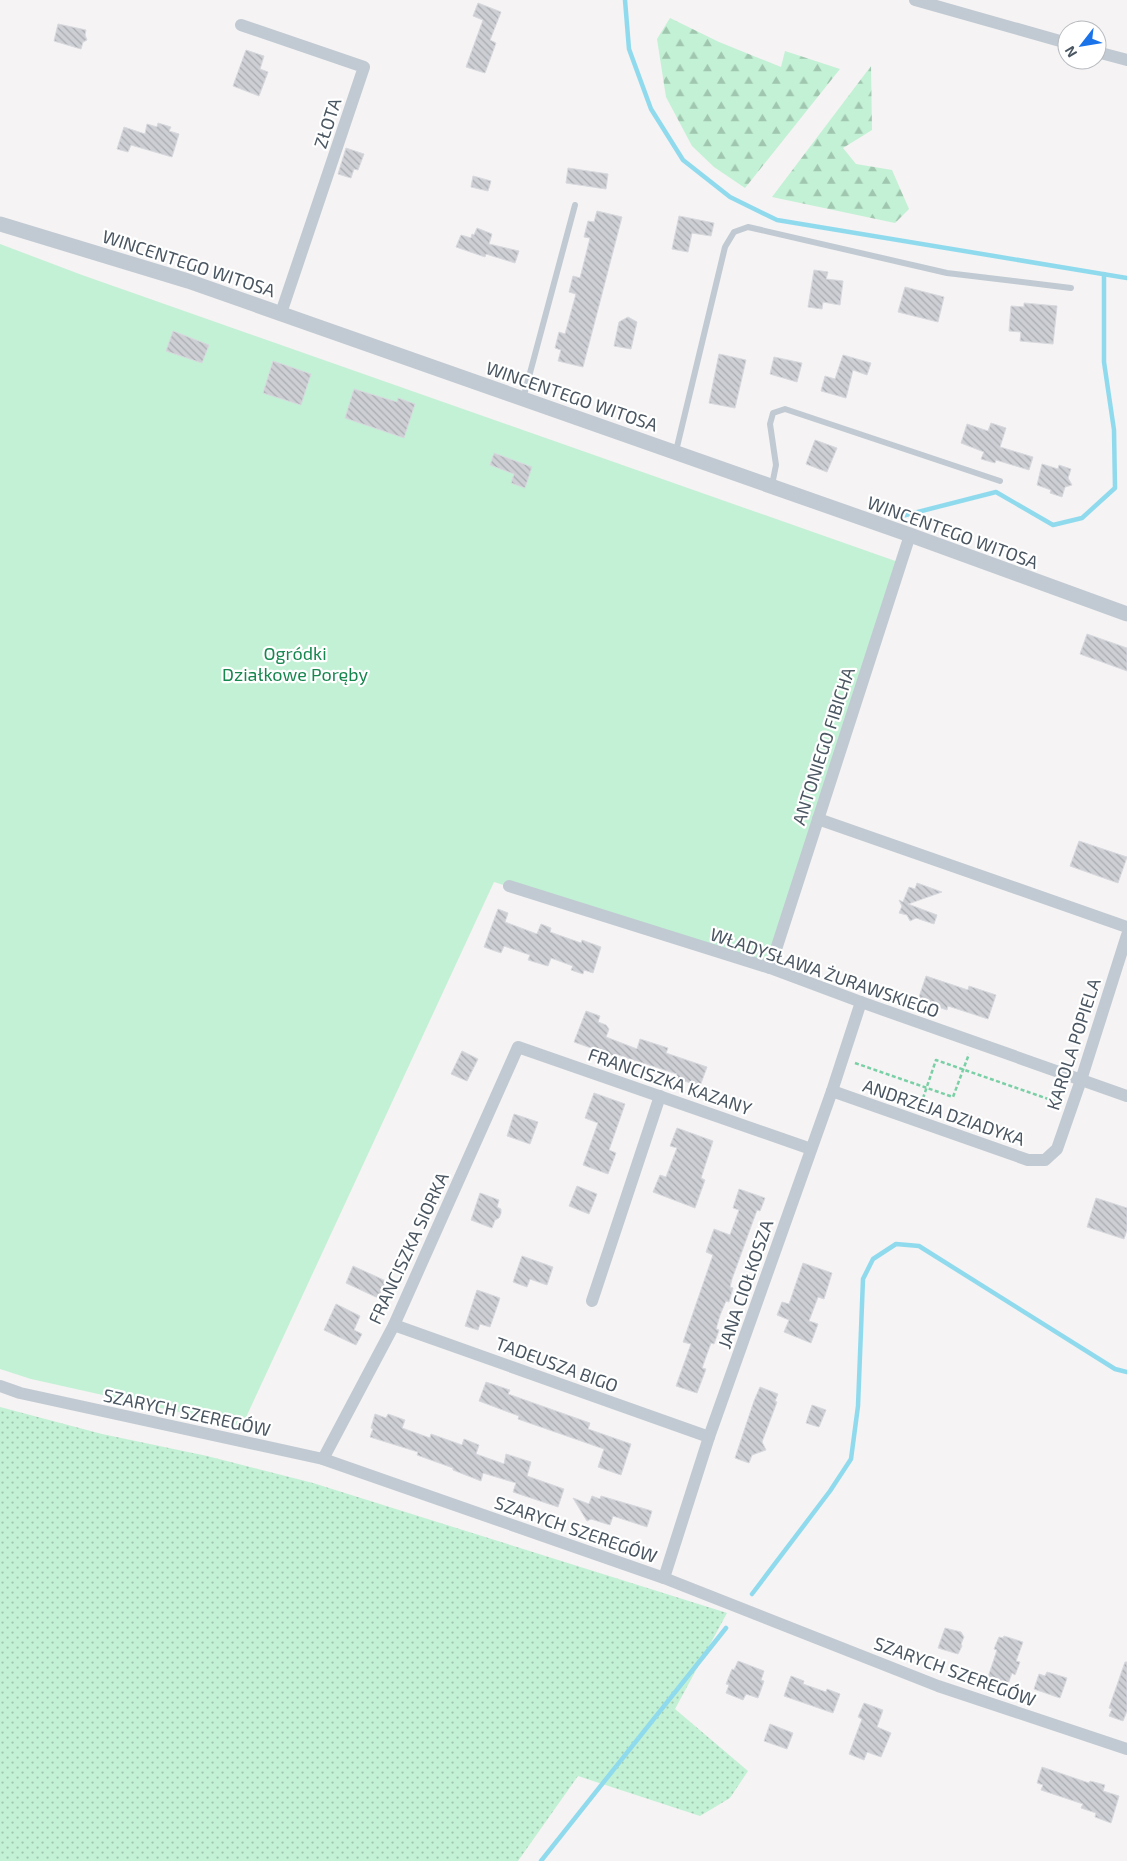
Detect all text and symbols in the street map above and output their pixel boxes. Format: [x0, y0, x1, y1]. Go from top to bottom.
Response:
north arrow [1057, 20, 1107, 70]
text: N [1061, 43, 1080, 61]
street label: ZŁOTA [309, 94, 346, 151]
street label: WINCENTEGO WITOSA [100, 225, 279, 302]
street label: WINCENTEGO WITOSA [483, 356, 662, 436]
street label: WINCENTEGO WITOSA [865, 491, 1042, 573]
park label: Ogródki Działkowe Poręby [222, 642, 368, 685]
street label: ANTONIEGO FIBICHA [787, 664, 859, 828]
street label: WŁADYSŁAWA ŻURAWSKIEGO [707, 922, 943, 1022]
street label: KAROLA POPIELA [1041, 974, 1105, 1113]
street label: FRANCISZKA KAZANY [585, 1043, 755, 1120]
street label: ANDRZEJA DZIADYKA [860, 1074, 1029, 1150]
street label: FRANCISZKA SIORKA [363, 1168, 453, 1328]
street label: JANA CIOŁKOSZA [713, 1216, 778, 1351]
street label: TADEUSZA BIGO [493, 1332, 621, 1396]
street label: SZARYCH SZEREGÓW [101, 1384, 273, 1440]
street label: SZARYCH SZEREGÓW [492, 1491, 660, 1567]
street label: SZARYCH SZEREGÓW [871, 1631, 1039, 1711]

